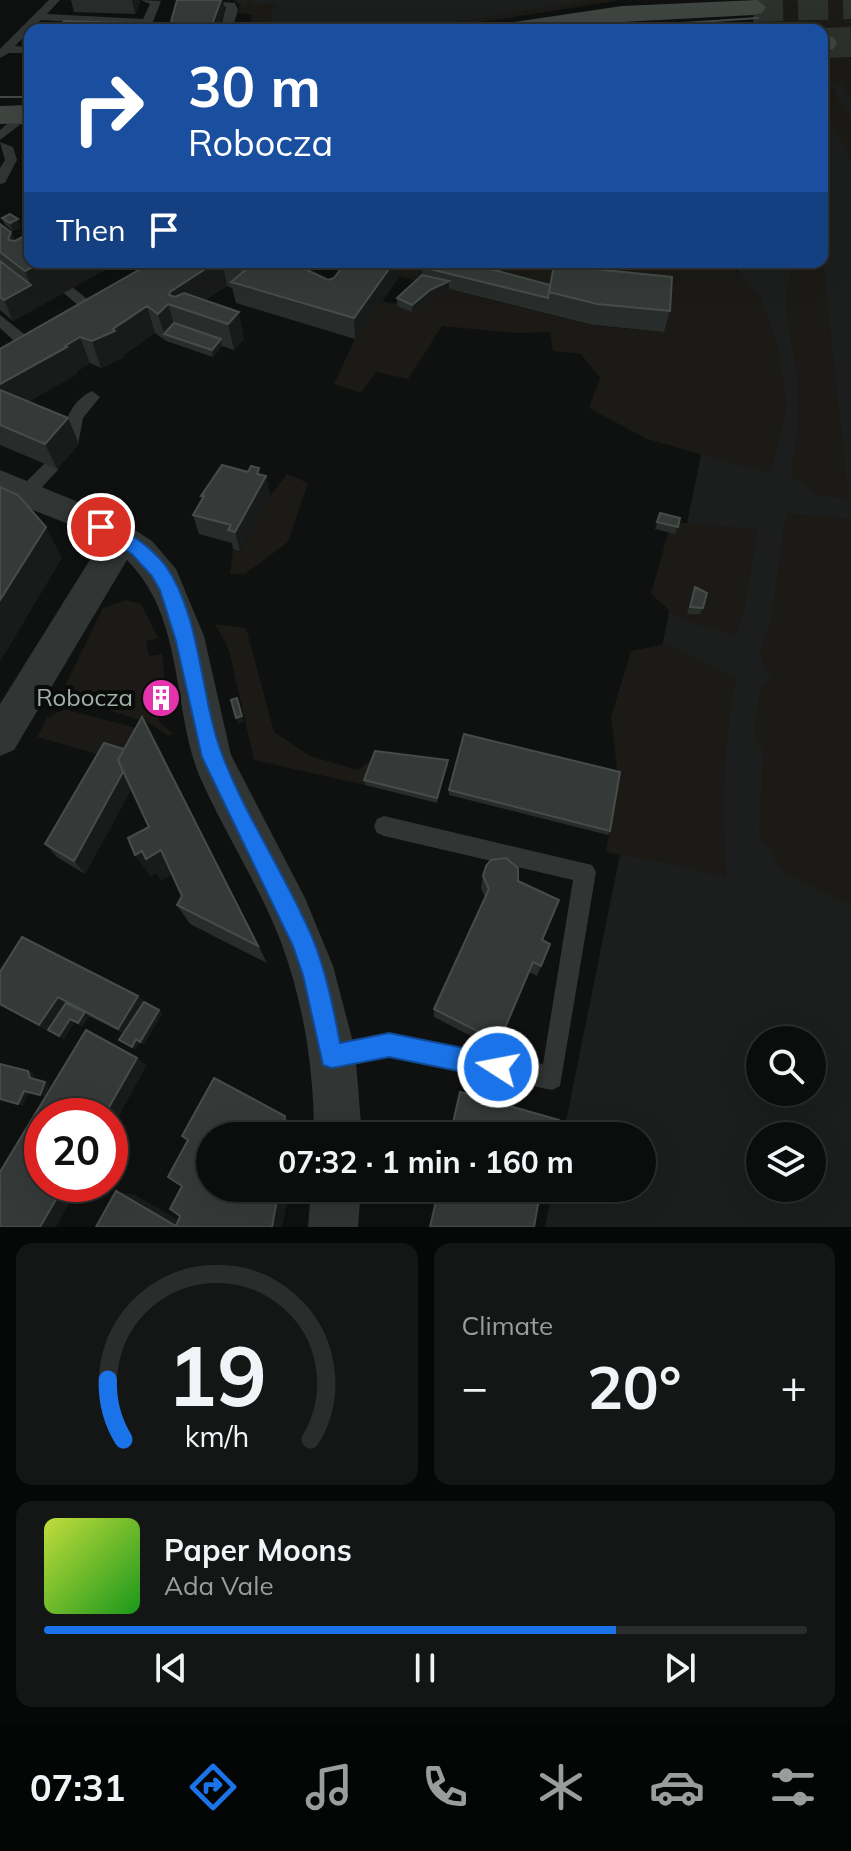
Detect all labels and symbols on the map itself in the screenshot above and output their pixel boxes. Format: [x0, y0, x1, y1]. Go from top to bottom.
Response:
pin [67, 493, 135, 561]
building icon: Robocza [140, 677, 182, 719]
place label: Robocza [36, 682, 133, 712]
position arrow [456, 1025, 540, 1109]
speed limit sign: 20 [24, 1098, 128, 1202]

